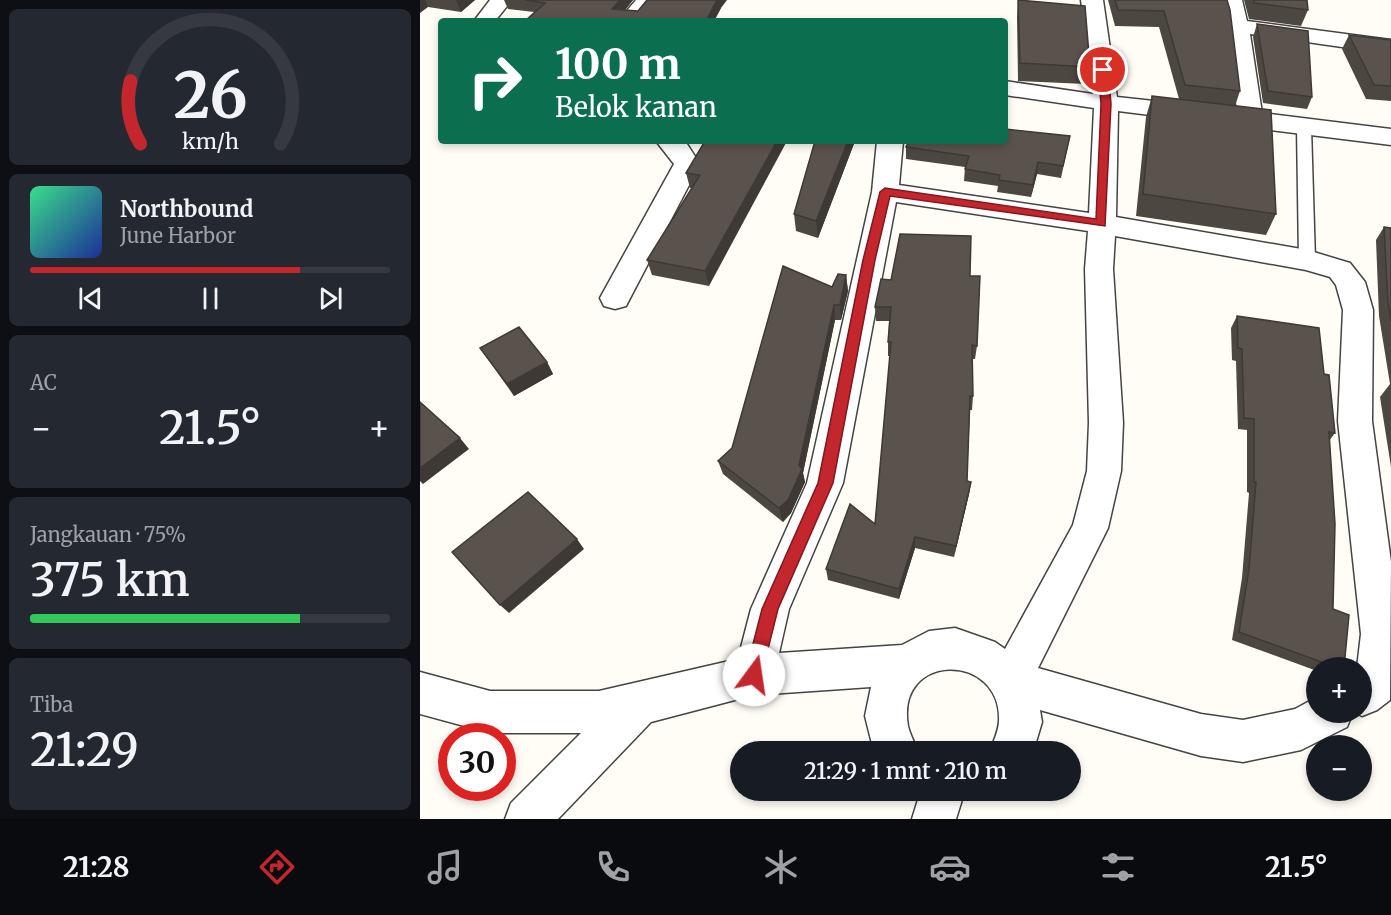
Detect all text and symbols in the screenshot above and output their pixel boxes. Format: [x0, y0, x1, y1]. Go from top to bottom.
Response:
text: 100 m [555, 38, 681, 90]
icon: right [456, 42, 534, 120]
pin [1077, 44, 1128, 95]
icon: arrive [1086, 53, 1119, 86]
text: 26 [173, 57, 247, 135]
text: Belok kanan [555, 90, 717, 124]
text: km/h [182, 128, 238, 155]
text: Northbound [120, 195, 253, 223]
text: June Harbor [120, 223, 236, 248]
icon: previous [74, 282, 107, 315]
icon: pause [194, 282, 227, 315]
icon: next [314, 282, 347, 315]
text: AC [30, 370, 57, 395]
text: 21.5° [159, 400, 261, 456]
text: − [30, 408, 52, 449]
text: + [368, 408, 390, 449]
text: Jangkauan · 75% [30, 522, 186, 547]
text: 375 km [30, 552, 190, 608]
position arrow [722, 643, 786, 707]
map controls [1306, 657, 1372, 801]
button: + [1306, 657, 1372, 723]
text: Tiba [30, 692, 73, 717]
text: 21:29 [30, 722, 139, 778]
speed limit sign: 30 [438, 723, 516, 801]
button: − [1306, 735, 1372, 801]
text: 21:29 · 1 mnt · 210 m [804, 757, 1007, 785]
icon: directions [256, 846, 298, 888]
icon: music [424, 846, 466, 888]
icon: phone [592, 846, 634, 888]
icon: climate [760, 846, 802, 888]
icon: car [929, 846, 971, 888]
icon: filters [1097, 846, 1139, 888]
text: 21:28 [63, 850, 130, 884]
text: 21.5° [1265, 850, 1328, 884]

